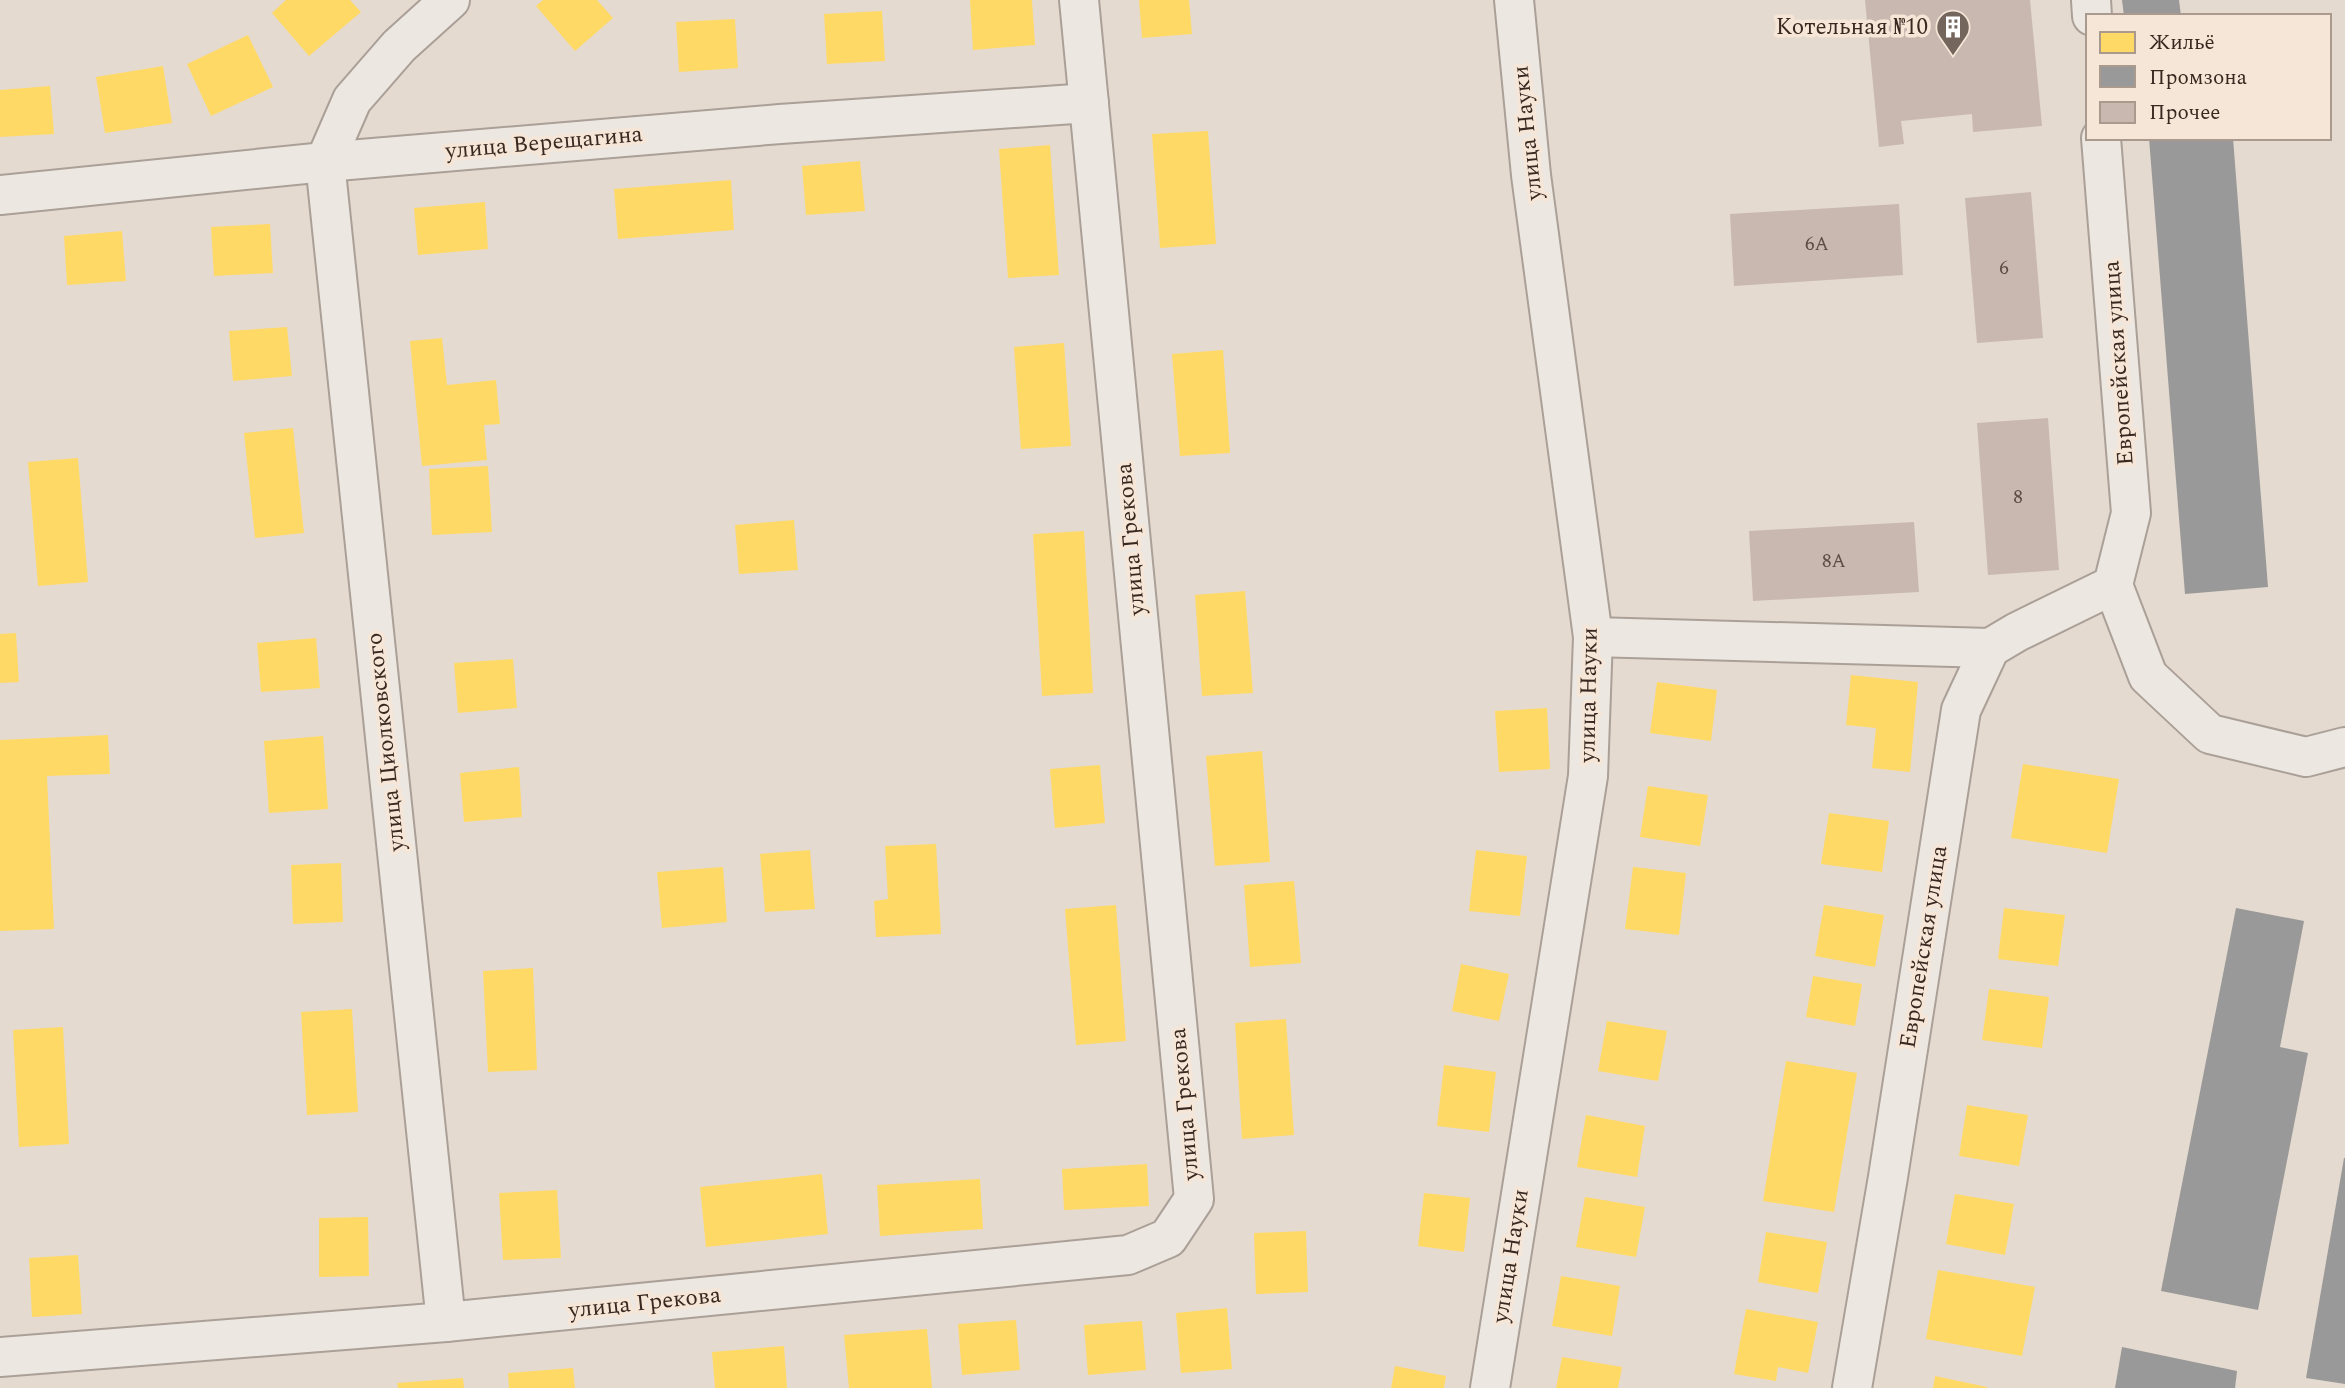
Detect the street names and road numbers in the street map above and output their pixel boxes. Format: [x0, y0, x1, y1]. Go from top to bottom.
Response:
street label: улица Науки [1504, 64, 1553, 203]
street label: улица Верещагина [443, 117, 644, 169]
street label: Европейская улица [2094, 259, 2144, 467]
street label: улица Грекова [1107, 461, 1155, 618]
street label: улица Науки [1570, 627, 1608, 764]
street label: улица Циолковского [357, 631, 415, 854]
street label: Европейская улица [1891, 843, 1957, 1051]
street label: улица Грекова [1161, 1026, 1209, 1183]
street label: улица Науки [1483, 1186, 1539, 1327]
street label: улица Грекова [566, 1278, 723, 1329]

